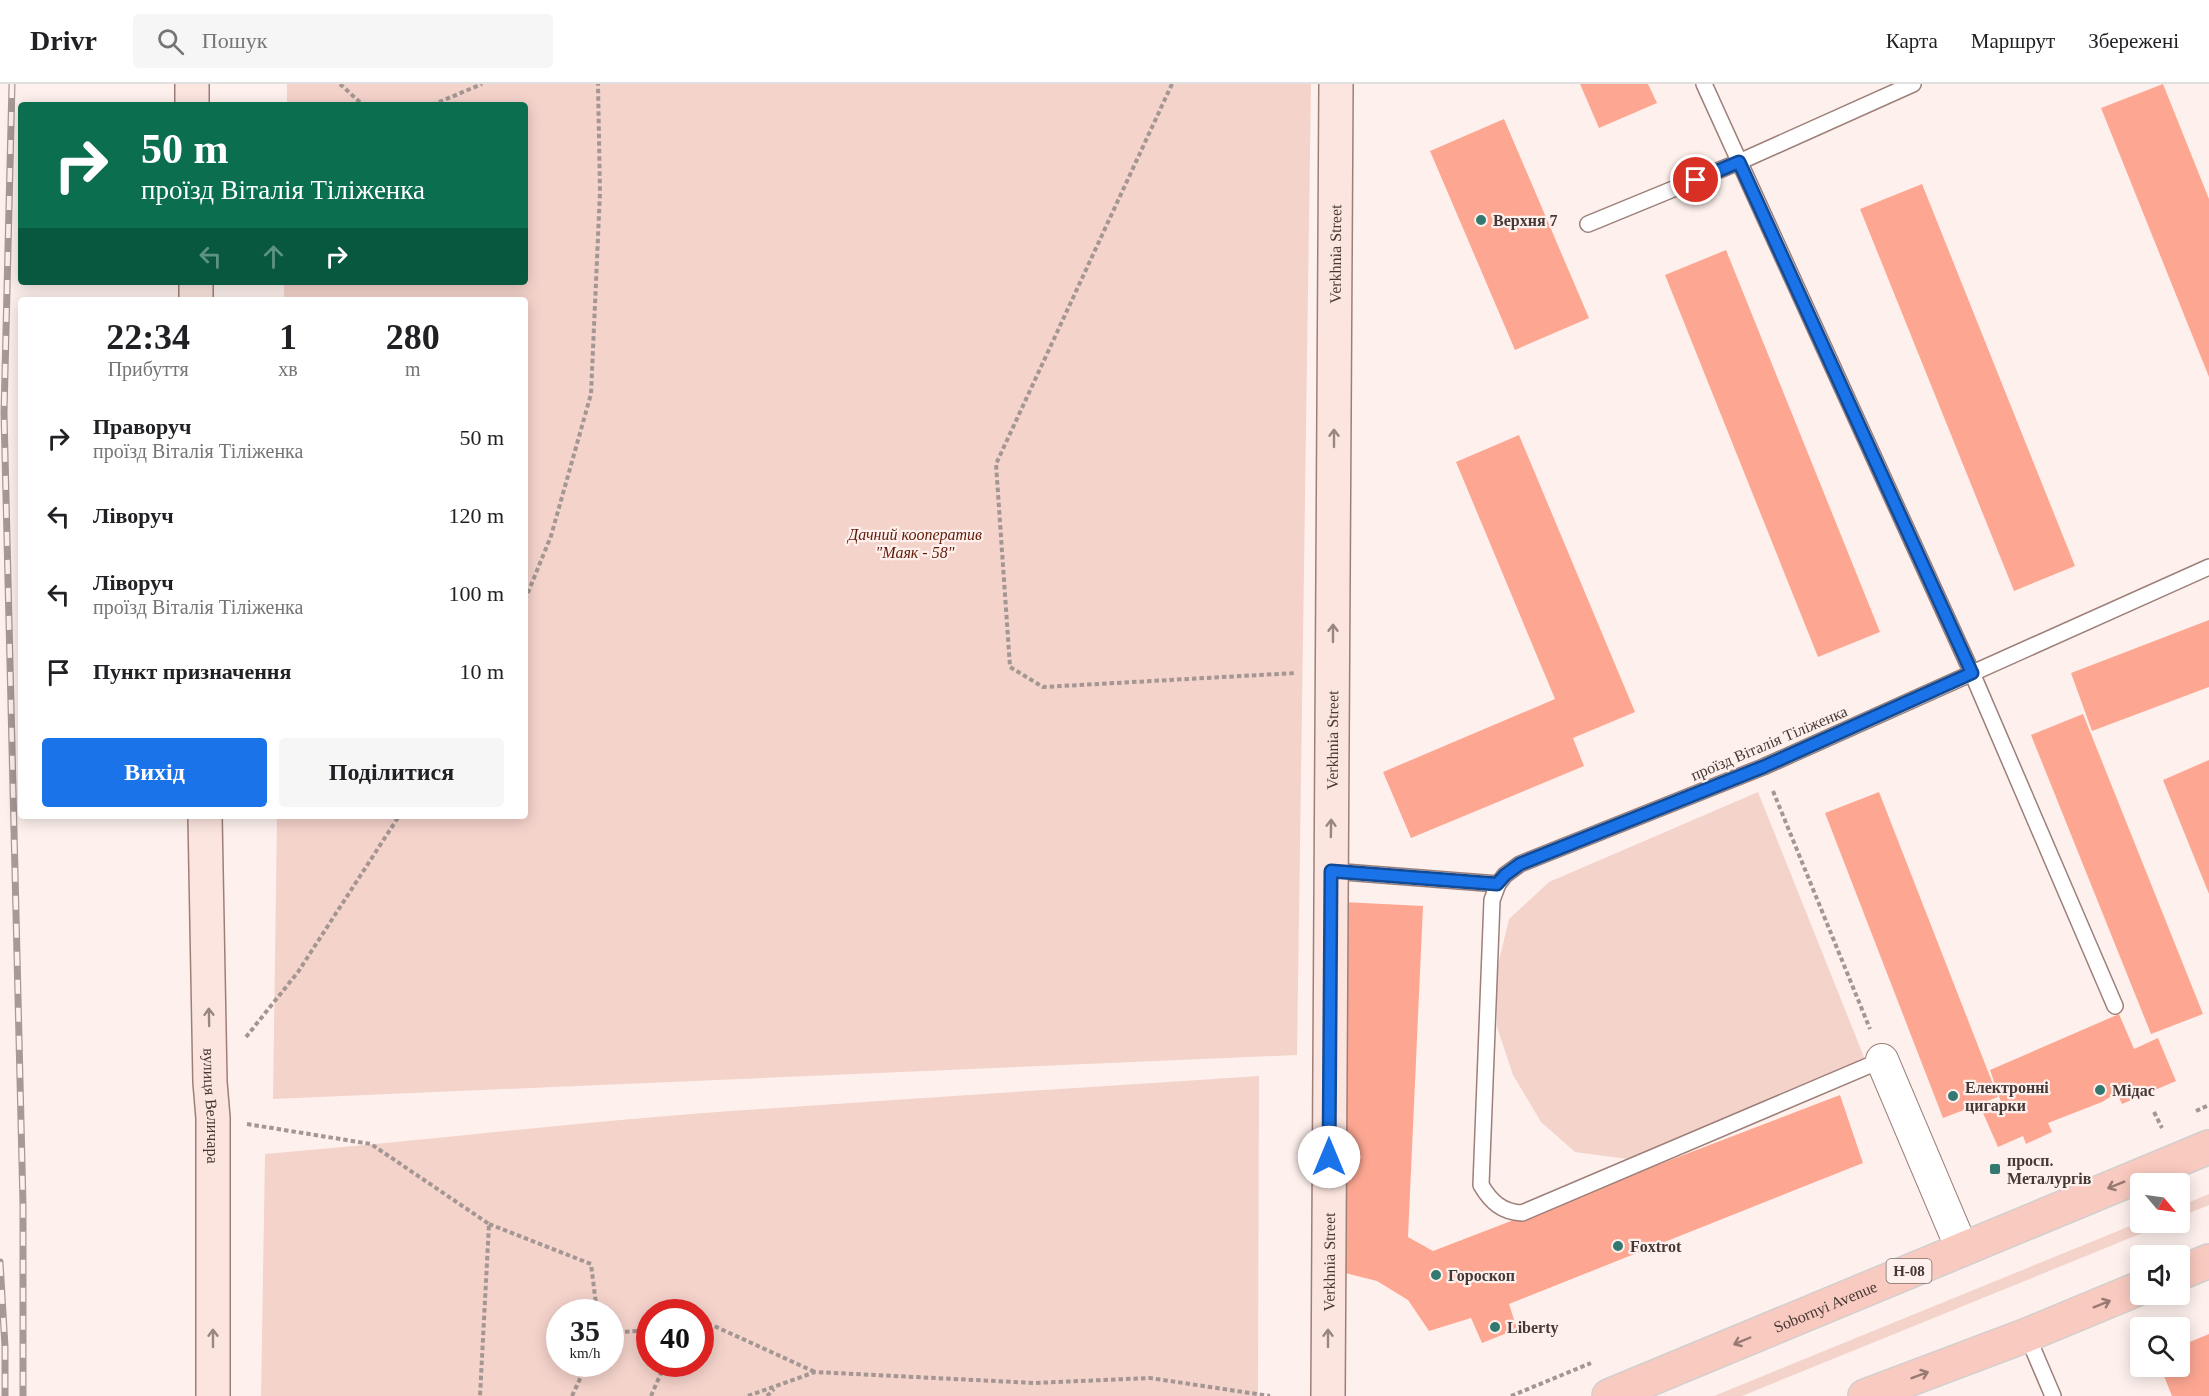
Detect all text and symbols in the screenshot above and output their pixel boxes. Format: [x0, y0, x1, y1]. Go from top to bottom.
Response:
search box [133, 14, 553, 68]
text: Drivr [30, 25, 97, 56]
icon: search [154, 25, 187, 58]
text: Пошук [202, 28, 267, 53]
text: Карта [1886, 29, 1938, 53]
text: Маршрут [1971, 29, 2055, 53]
text: Збережені [2088, 29, 2179, 53]
icon: right [42, 126, 120, 204]
text: 50 m [141, 126, 229, 172]
pin [1670, 154, 1721, 205]
icon: arrive [1679, 163, 1712, 196]
text: проїзд Віталія Тіліженка [141, 175, 425, 205]
street label: Verkhnia Street [1326, 204, 1344, 304]
place label: Верхня 7 [1493, 212, 1558, 230]
marker: Верхня 7 [1474, 213, 1488, 227]
icon: left [194, 240, 227, 273]
icon: ahead [257, 240, 290, 273]
icon: right [320, 240, 353, 273]
text: 22:34 [106, 317, 190, 357]
text: 1 [279, 317, 297, 357]
text: 280 [386, 317, 440, 357]
text: Прибуття [108, 358, 189, 380]
text: хв [278, 358, 298, 380]
text: m [405, 358, 421, 380]
text: Праворуч [93, 414, 191, 439]
icon: right [42, 422, 75, 455]
text: 50 m [459, 425, 504, 450]
one-way arrow [1328, 428, 1340, 448]
text: проїзд Віталія Тіліженка [93, 440, 303, 462]
icon: left [42, 500, 75, 533]
text: Ліворуч [93, 503, 174, 528]
text: 120 m [448, 503, 504, 528]
park label: Дачний кооператив "Маяк - 58" [846, 526, 982, 561]
text: Ліворуч [93, 570, 174, 595]
icon: left [42, 578, 75, 611]
text: 100 m [448, 581, 504, 606]
text: проїзд Віталія Тіліженка [93, 596, 303, 618]
one-way arrow [1327, 623, 1339, 643]
icon: arrive [42, 656, 75, 689]
text: Пункт призначення [93, 659, 291, 684]
text: 10 m [459, 659, 504, 684]
street label: Verkhnia Street [1323, 690, 1341, 790]
street label: проїзд Віталія Тіліженка [1688, 702, 1850, 785]
button: Вихід [42, 738, 267, 807]
button: Поділитися [279, 738, 504, 807]
one-way arrow [1325, 818, 1337, 838]
one-way arrow [203, 1007, 214, 1027]
street label: вулиця Величара [200, 1048, 222, 1164]
place label: Електронні цигарки [1965, 1079, 2049, 1115]
place label: Мідас [2112, 1082, 2155, 1099]
marker: Мідас [2093, 1083, 2107, 1097]
marker: Електронні цигарки [1946, 1089, 1960, 1103]
position arrow [1297, 1125, 1361, 1189]
place label: просп. Металургів [2007, 1152, 2092, 1188]
marker: просп. Металургів [1988, 1162, 2002, 1176]
north arrow [2130, 1173, 2190, 1233]
map controls [2130, 1173, 2190, 1377]
one-way arrow [2107, 1181, 2126, 1192]
street label: Verkhnia Street [1320, 1212, 1338, 1312]
place label: Foxtrot [1630, 1238, 1682, 1255]
marker: Foxtrot [1611, 1239, 1625, 1253]
button: sound [2130, 1245, 2190, 1305]
road number: Н-08 [1886, 1259, 1932, 1283]
place label: Гороскоп [1448, 1267, 1515, 1285]
marker: Гороскоп [1429, 1268, 1443, 1282]
street label: Sobornyi Avenue [1771, 1277, 1879, 1335]
one-way arrow [2092, 1298, 2110, 1309]
speed limit sign: 40 [636, 1299, 714, 1377]
text: 35 [570, 1314, 600, 1347]
button: search [2130, 1317, 2190, 1377]
place label: Liberty [1507, 1319, 1559, 1337]
marker: Liberty [1488, 1320, 1502, 1334]
one-way arrow [207, 1328, 219, 1348]
one-way arrow [1322, 1328, 1334, 1348]
one-way arrow [1733, 1336, 1752, 1347]
text: km/h [570, 1345, 600, 1361]
one-way arrow [1910, 1369, 1929, 1380]

